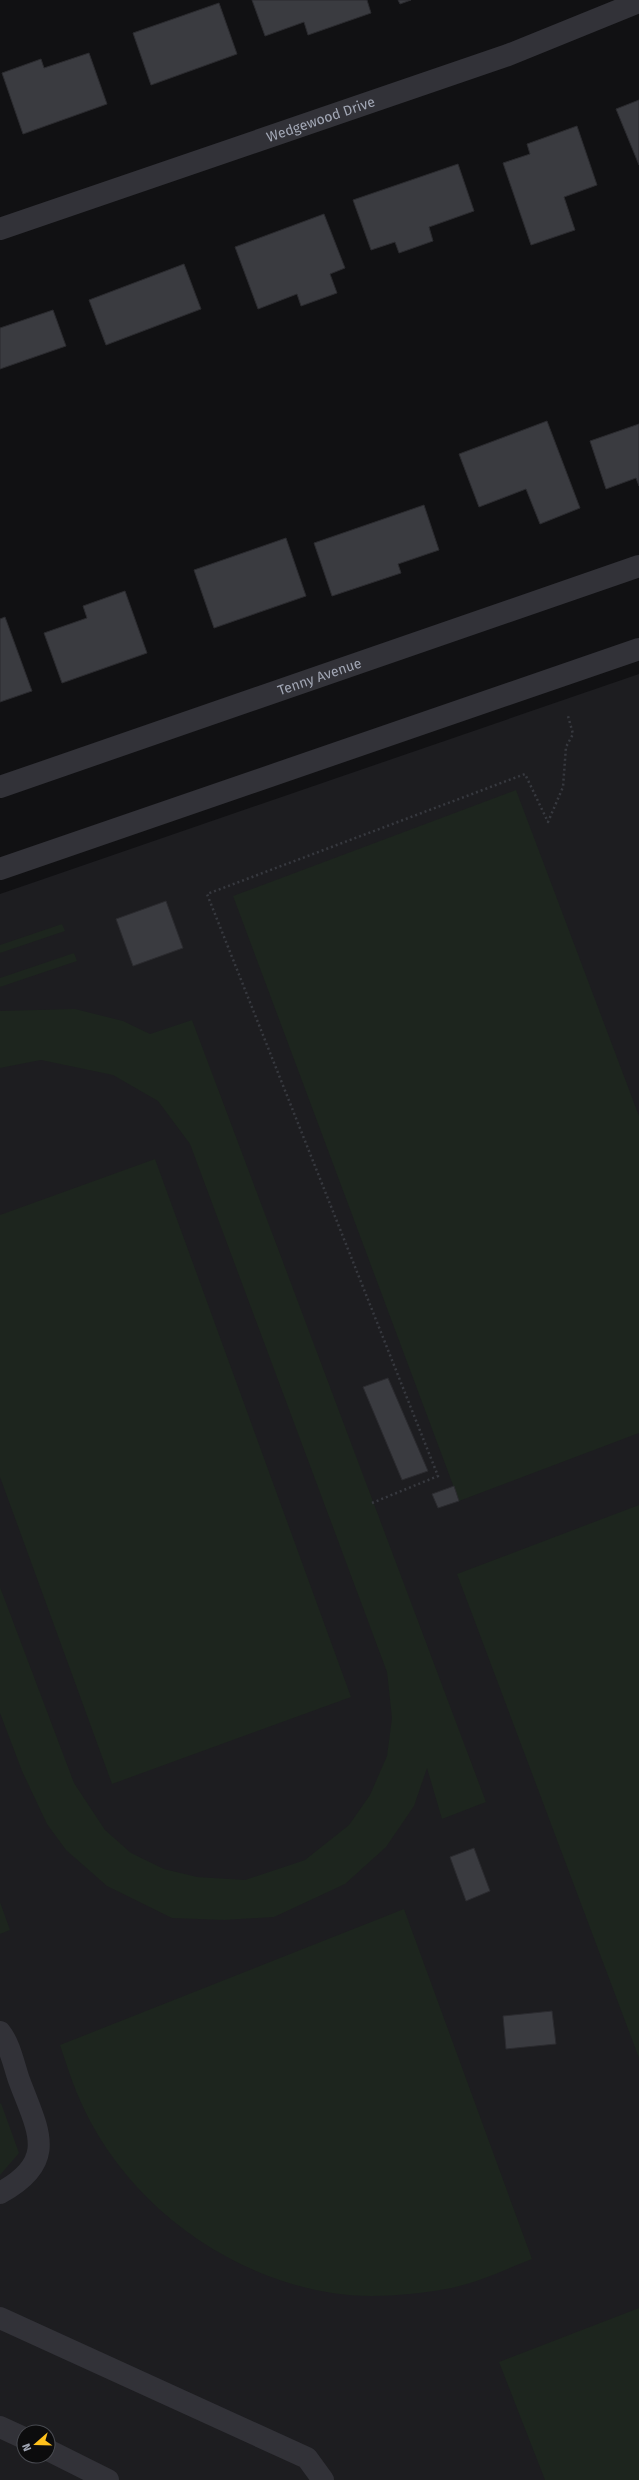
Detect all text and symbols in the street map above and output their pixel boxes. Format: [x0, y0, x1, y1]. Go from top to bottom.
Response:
street label: Wedgewood Drive [264, 93, 377, 146]
street label: Tenny Avenue [275, 655, 364, 699]
north arrow [16, 2424, 56, 2464]
text: N [20, 2442, 34, 2453]

